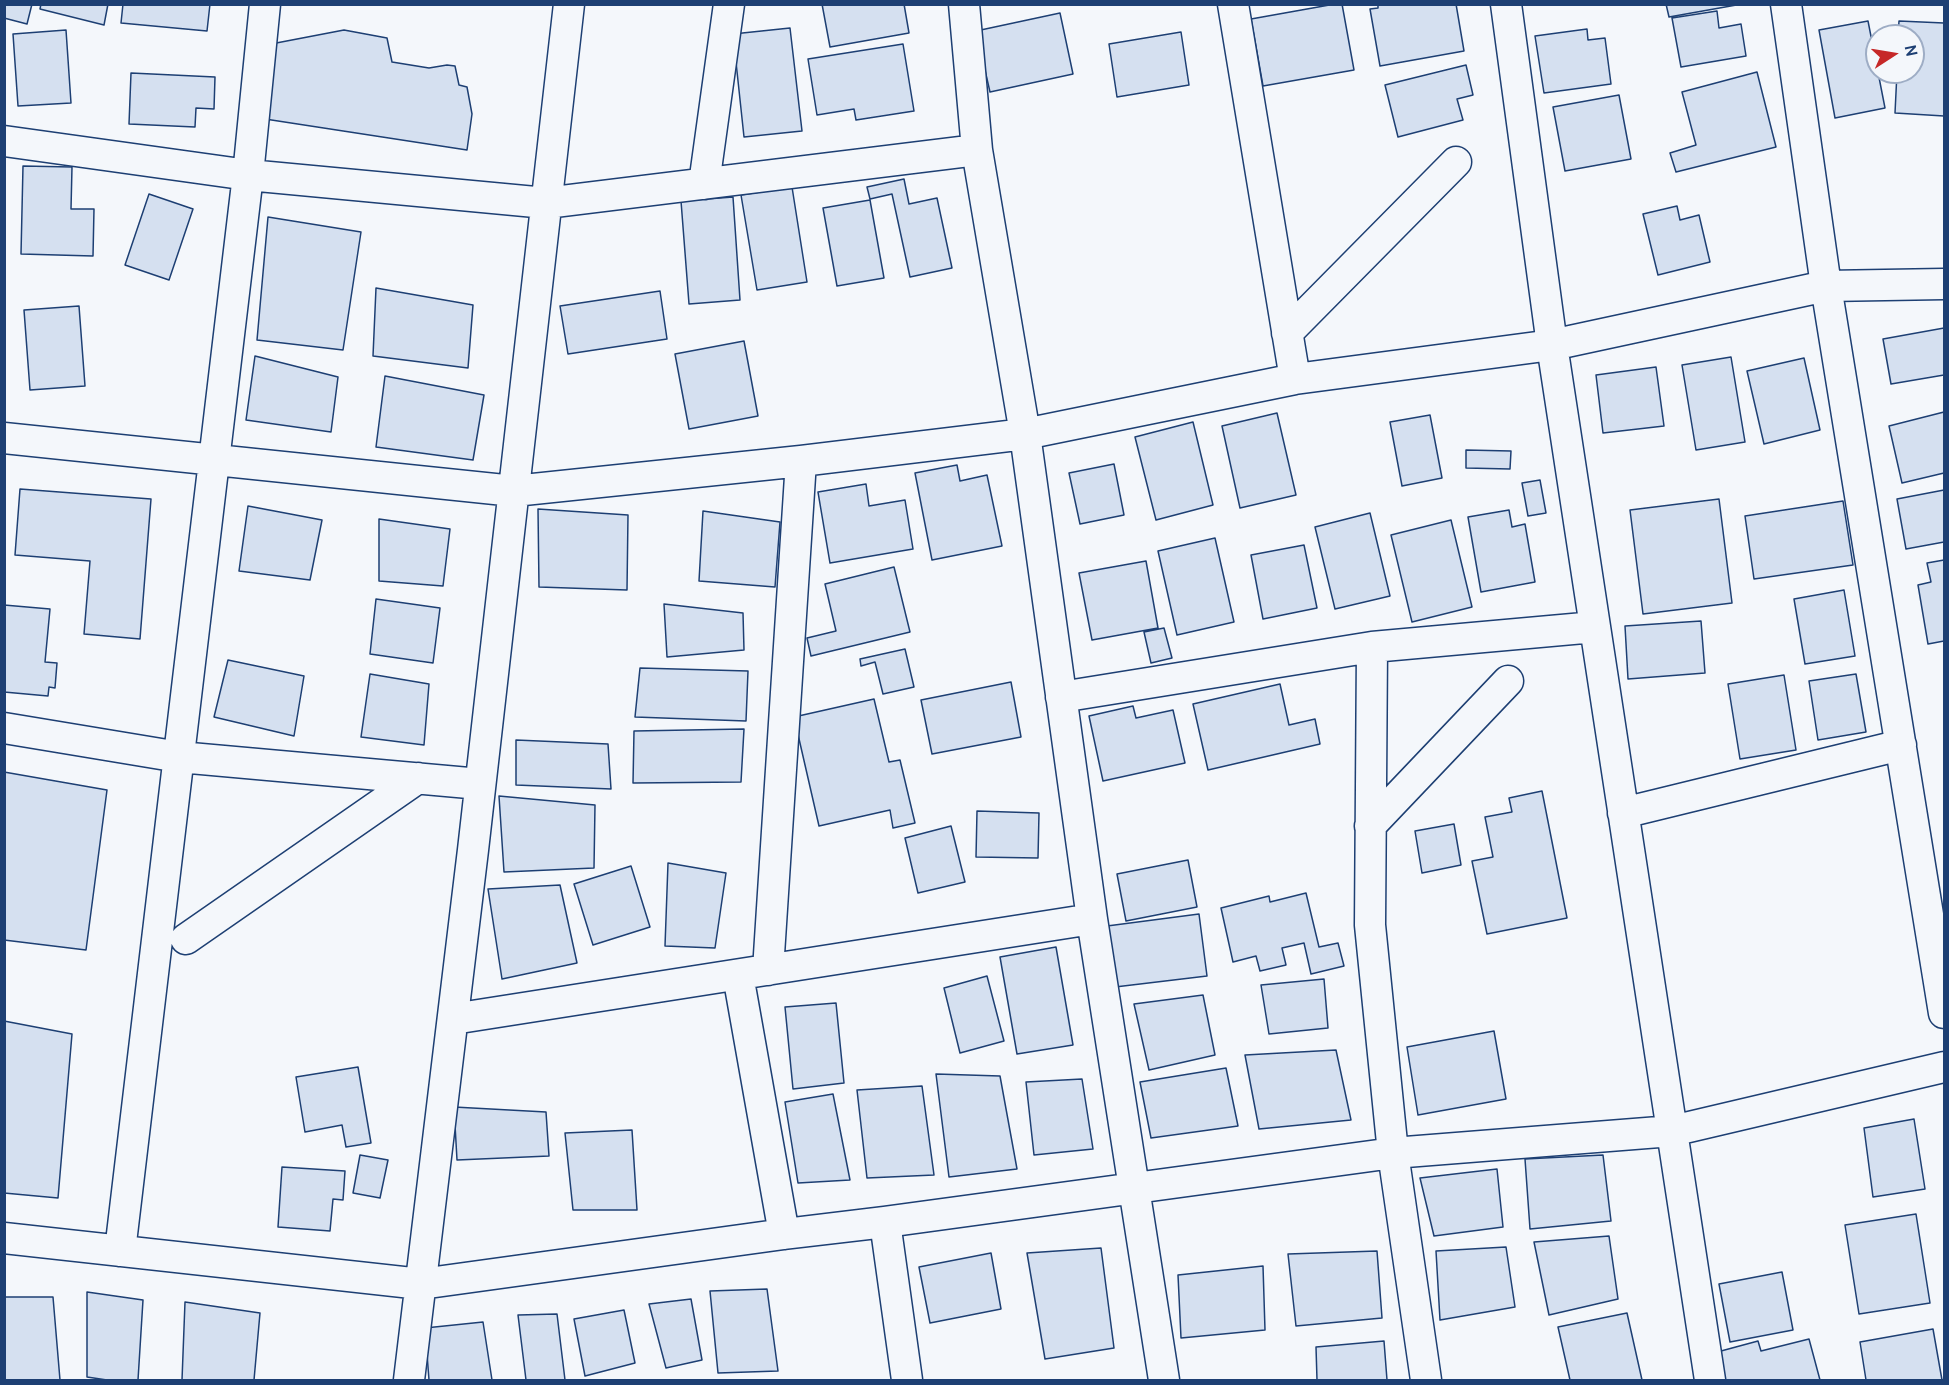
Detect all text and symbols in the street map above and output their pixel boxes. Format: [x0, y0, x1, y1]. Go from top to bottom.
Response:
north arrow [1865, 24, 1925, 84]
text: N [1901, 43, 1922, 58]

